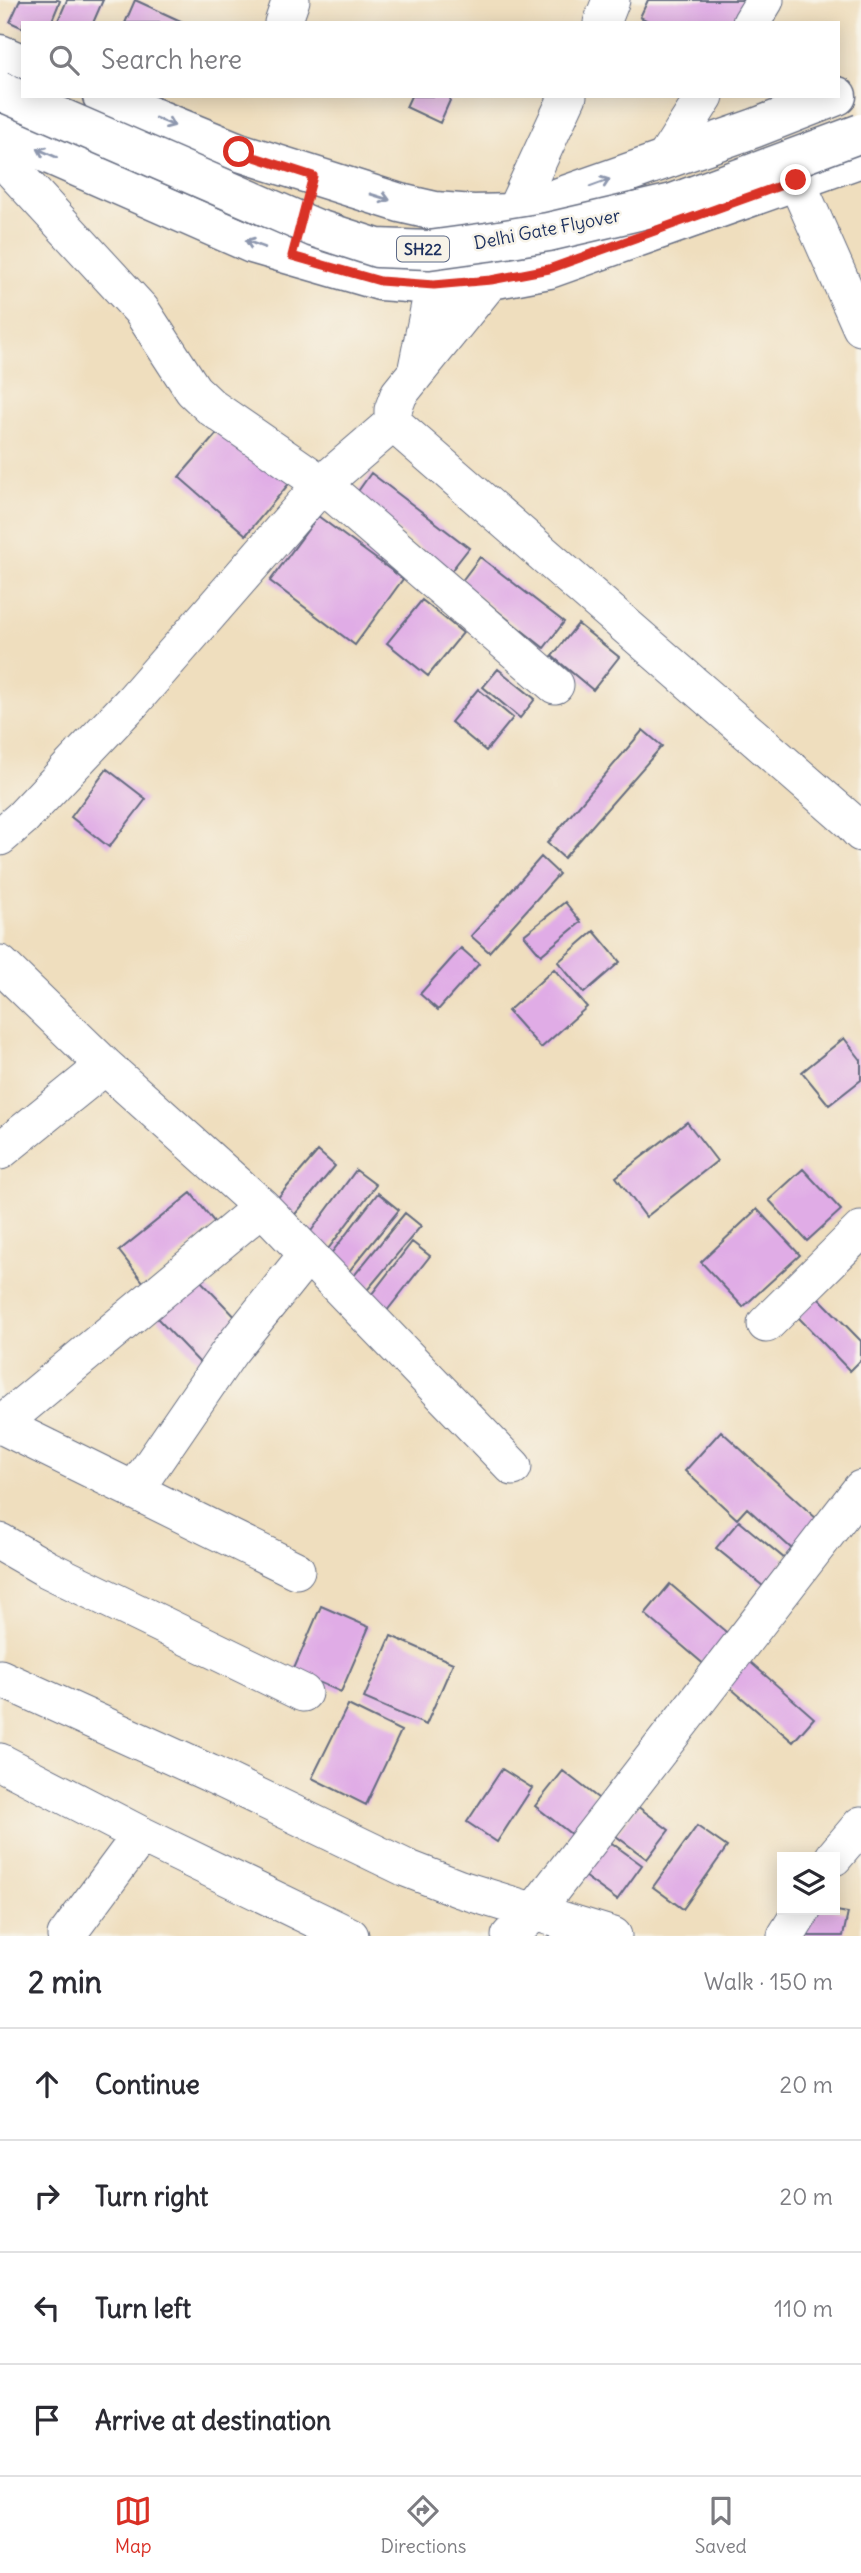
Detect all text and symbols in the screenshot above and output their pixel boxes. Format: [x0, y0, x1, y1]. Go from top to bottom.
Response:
search box [21, 21, 840, 98]
icon: search [45, 41, 83, 79]
text: Search here [101, 43, 242, 76]
one-way arrow [154, 116, 176, 129]
route start [223, 136, 254, 167]
one-way arrow [36, 146, 58, 159]
route end [780, 164, 811, 195]
one-way arrow [589, 176, 611, 188]
one-way arrow [369, 191, 391, 204]
street label: Delhi Gate Flyover [472, 203, 623, 254]
road number: SH22 [397, 236, 449, 262]
one-way arrow [245, 237, 267, 249]
map controls [777, 1852, 840, 1915]
button: layers [777, 1852, 840, 1915]
text: 2 min [28, 1963, 102, 2001]
text: Walk · 150 m [704, 1967, 833, 1996]
icon: ahead [28, 2065, 66, 2103]
text: Continue [95, 2068, 200, 2101]
text: 20 m [780, 2070, 833, 2099]
icon: right [28, 2177, 66, 2215]
text: Turn right [95, 2180, 208, 2213]
text: 20 m [780, 2182, 833, 2211]
icon: left [28, 2289, 66, 2327]
text: Turn left [95, 2292, 191, 2325]
text: 110 m [774, 2294, 833, 2323]
icon: arrive [28, 2401, 66, 2439]
text: Arrive at destination [95, 2404, 331, 2437]
tab: Map [114, 2492, 152, 2558]
tab: Directions [381, 2492, 466, 2558]
tab: Saved [695, 2492, 747, 2558]

